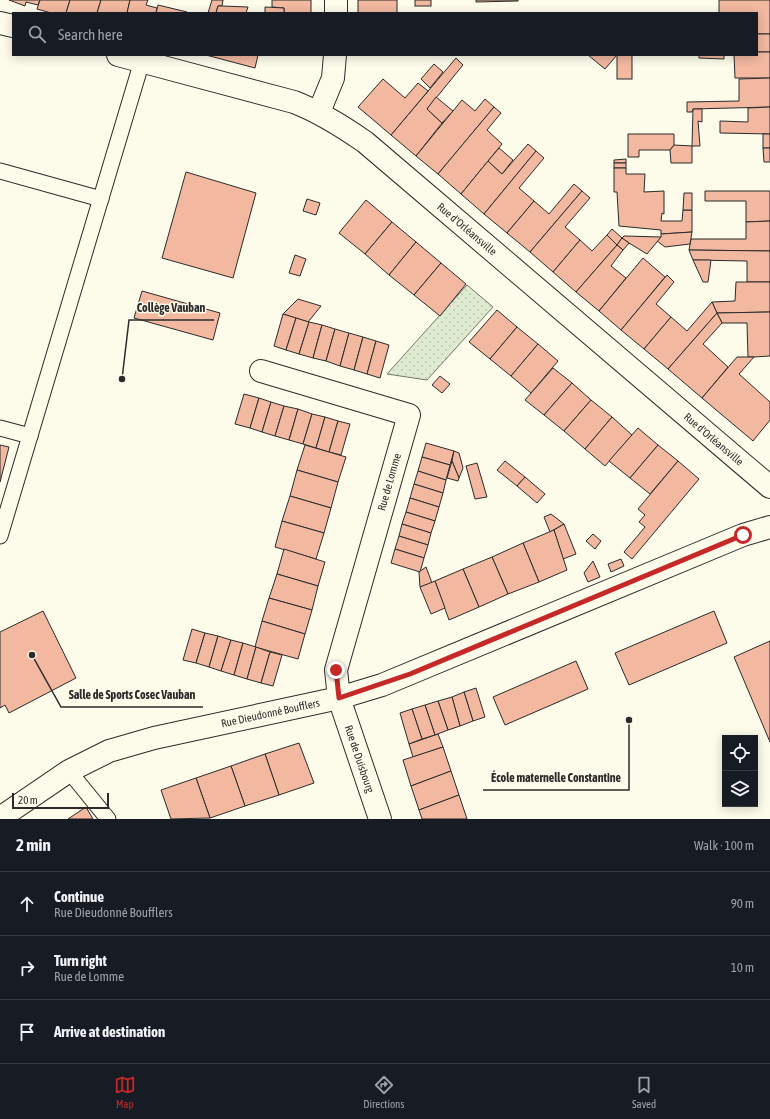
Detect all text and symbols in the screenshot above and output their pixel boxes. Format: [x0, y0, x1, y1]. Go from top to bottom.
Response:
search box [12, 12, 758, 56]
icon: search [26, 23, 48, 45]
text: Search here [58, 26, 123, 43]
street label: Rue d'Orléansville [435, 200, 499, 258]
callout: Collège Vauban [129, 296, 214, 320]
text: Collège Vauban [137, 301, 206, 315]
street label: Rue d'Orléansville [682, 411, 746, 468]
street label: Rue de Lomme [375, 452, 403, 512]
route start [734, 526, 752, 544]
route end [327, 661, 345, 679]
callout: Salle de Sports Cosec Vauban [61, 683, 203, 707]
text: Salle de Sports Cosec Vauban [69, 688, 195, 702]
street label: Rue Dieudonné Boufflers [220, 696, 321, 729]
street label: Rue de Duisbourg [343, 724, 377, 794]
map controls [722, 735, 758, 807]
button: locate [722, 735, 758, 771]
callout: École maternelle Constantine [483, 766, 629, 790]
text: École maternelle Constantine [491, 770, 622, 785]
button: layers [722, 771, 758, 807]
scale bar [12, 791, 109, 810]
text: 20 m [18, 794, 38, 806]
text: 2 min [16, 835, 51, 855]
text: Walk · 100 m [694, 838, 754, 853]
text: Continue [54, 888, 104, 905]
icon: ahead [16, 893, 38, 915]
text: 90 m [731, 896, 754, 911]
text: Rue Dieudonné Boufflers [54, 905, 173, 920]
text: Turn right [54, 952, 107, 969]
icon: right [16, 957, 38, 979]
text: 10 m [731, 960, 754, 975]
text: Rue de Lomme [54, 969, 124, 984]
icon: arrive [16, 1021, 38, 1043]
text: Arrive at destination [54, 1023, 165, 1040]
tab: Map [114, 1074, 136, 1110]
tab: Directions [363, 1074, 404, 1110]
tab: Saved [632, 1074, 656, 1110]

